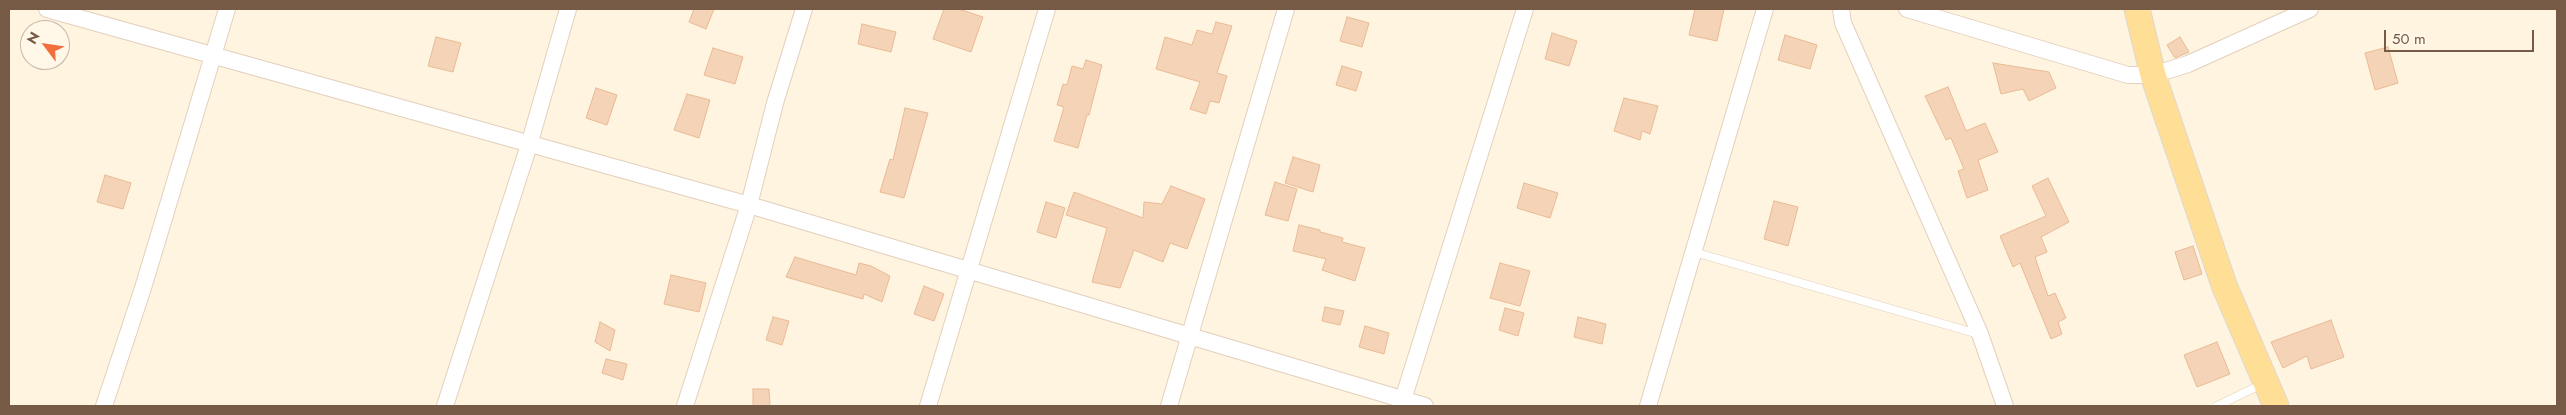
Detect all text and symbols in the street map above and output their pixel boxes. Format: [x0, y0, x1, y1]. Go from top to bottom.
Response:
north arrow [20, 20, 70, 70]
scale bar [2386, 20, 2536, 52]
text: N [22, 28, 44, 48]
text: 50 m [2392, 28, 2426, 50]

